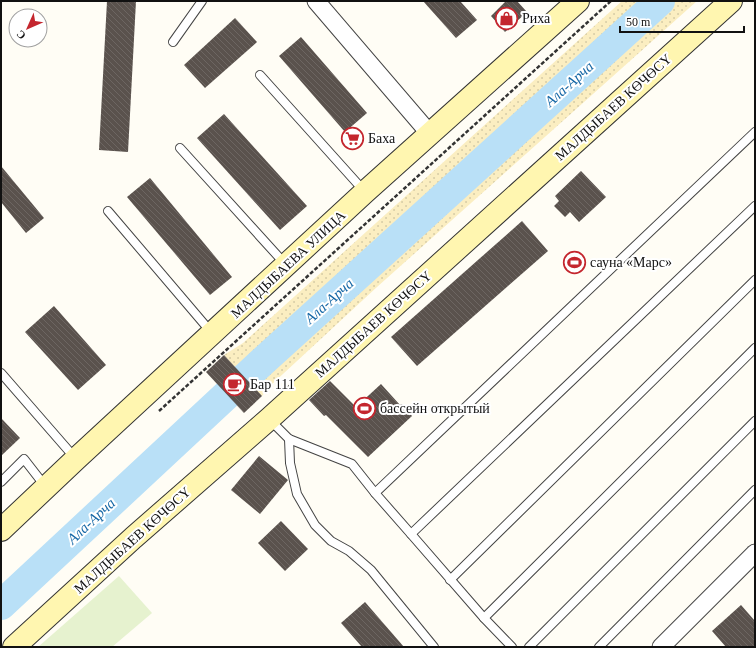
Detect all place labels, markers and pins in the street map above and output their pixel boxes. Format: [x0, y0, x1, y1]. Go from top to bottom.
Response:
shop icon: Риха [493, 5, 519, 31]
place label: Риха [522, 11, 551, 26]
supermarket icon: Баха [339, 125, 365, 151]
place label: Баха [368, 131, 396, 146]
sports icon: сауна «Марс» [562, 249, 588, 275]
place label: сауна «Марс» [590, 255, 672, 270]
cafe icon: Бар 111 [221, 371, 247, 397]
place label: Бар 111 [250, 377, 295, 392]
sports icon: бассейн открытый [351, 395, 377, 421]
place label: бассейн открытый [380, 401, 490, 416]

